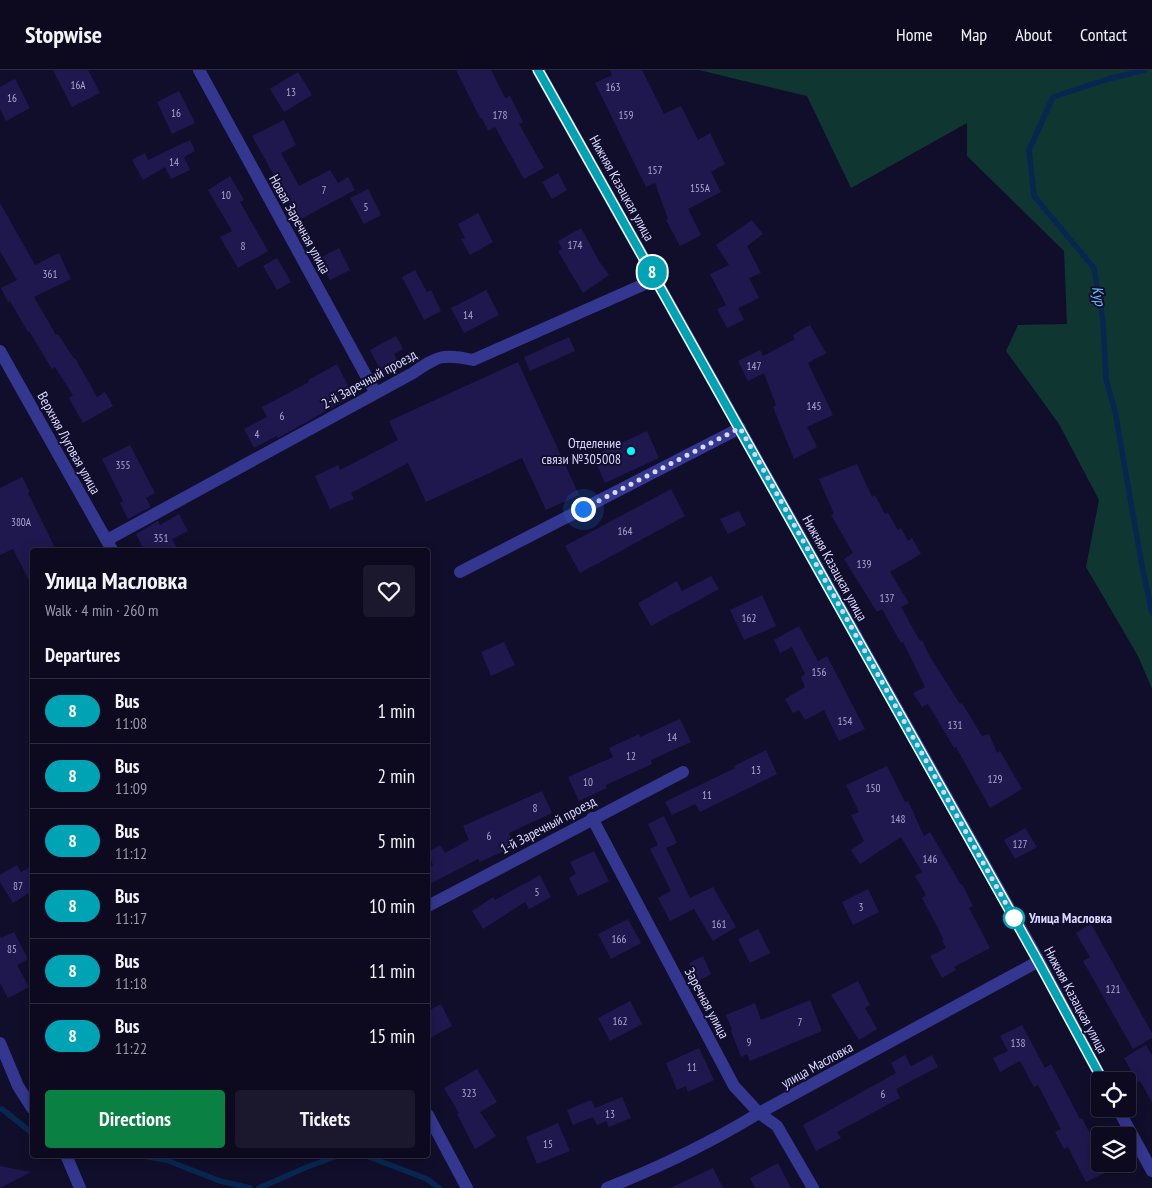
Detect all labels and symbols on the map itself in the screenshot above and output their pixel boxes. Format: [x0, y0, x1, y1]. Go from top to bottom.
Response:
house number: 16А [70, 78, 86, 92]
house number: 163 [606, 80, 620, 94]
house number: 13 [286, 85, 296, 99]
house number: 16 [7, 91, 17, 105]
house number: 16 [171, 106, 181, 120]
house number: 178 [493, 108, 507, 122]
house number: 159 [619, 108, 633, 122]
street label: Нижняя Казацкая улица [585, 132, 659, 244]
house number: 14 [169, 155, 179, 169]
house number: 157 [648, 163, 662, 177]
street label: Новая Заречная улица [265, 171, 335, 277]
house number: 155А [690, 181, 711, 195]
house number: 7 [322, 183, 327, 197]
house number: 10 [221, 188, 231, 202]
house number: 5 [364, 200, 369, 214]
house number: 174 [568, 238, 582, 252]
house number: 8 [241, 239, 246, 253]
line badge: 8 [636, 256, 668, 288]
house number: 361 [43, 267, 57, 281]
water label: Кур [1088, 285, 1110, 309]
house number: 14 [463, 308, 473, 322]
street label: 2-й Заречный проезд [318, 345, 420, 413]
house number: 147 [747, 359, 761, 373]
street label: Верхняя Луговая улица [33, 389, 105, 497]
house number: 145 [807, 399, 821, 413]
house number: 6 [280, 409, 285, 423]
house number: 4 [255, 427, 260, 441]
place label: Отделение связи №305008 [542, 434, 621, 468]
marker: Отделение связи №305008 [625, 445, 637, 457]
house number: 355 [116, 458, 130, 472]
your location [571, 497, 596, 522]
street label: Нижняя Казацкая улица [798, 512, 872, 624]
house number: 380А [11, 515, 32, 529]
house number: 164 [618, 524, 632, 538]
house number: 351 [154, 531, 168, 545]
house number: 139 [857, 557, 871, 571]
house number: 137 [880, 591, 894, 605]
house number: 162 [742, 611, 756, 625]
house number: 156 [812, 665, 826, 679]
house number: 154 [838, 714, 852, 728]
house number: 131 [948, 718, 962, 732]
house number: 14 [667, 730, 677, 744]
house number: 12 [626, 749, 636, 763]
house number: 13 [751, 763, 761, 777]
house number: 129 [988, 772, 1002, 786]
house number: 10 [583, 775, 593, 789]
house number: 150 [866, 781, 880, 795]
house number: 11 [702, 788, 712, 802]
street label: 1-й Заречный проезд [497, 792, 599, 858]
house number: 8 [533, 801, 538, 815]
house number: 148 [891, 812, 905, 826]
house number: 6 [487, 829, 492, 843]
house number: 127 [1013, 837, 1027, 851]
house number: 146 [923, 852, 937, 866]
house number: 87 [13, 879, 23, 893]
house number: 5 [535, 885, 540, 899]
house number: 3 [859, 900, 864, 914]
marker: Улица Масловка [1003, 907, 1025, 929]
place label: Улица Масловка [1028, 909, 1112, 927]
house number: 161 [712, 917, 726, 931]
house number: 166 [612, 932, 626, 946]
house number: 85 [7, 942, 17, 956]
street label: Нижняя Казацкая улица [1040, 944, 1112, 1056]
street label: Заречная улица [681, 964, 733, 1042]
house number: 121 [1106, 982, 1120, 996]
house number: 162 [613, 1014, 627, 1028]
house number: 7 [798, 1015, 803, 1029]
house number: 9 [747, 1035, 752, 1049]
house number: 138 [1011, 1036, 1025, 1050]
street label: улица Масловка [778, 1038, 856, 1092]
house number: 11 [687, 1060, 697, 1074]
house number: 323 [462, 1086, 476, 1100]
house number: 6 [881, 1087, 886, 1101]
house number: 13 [605, 1107, 615, 1121]
house number: 15 [543, 1137, 553, 1151]

